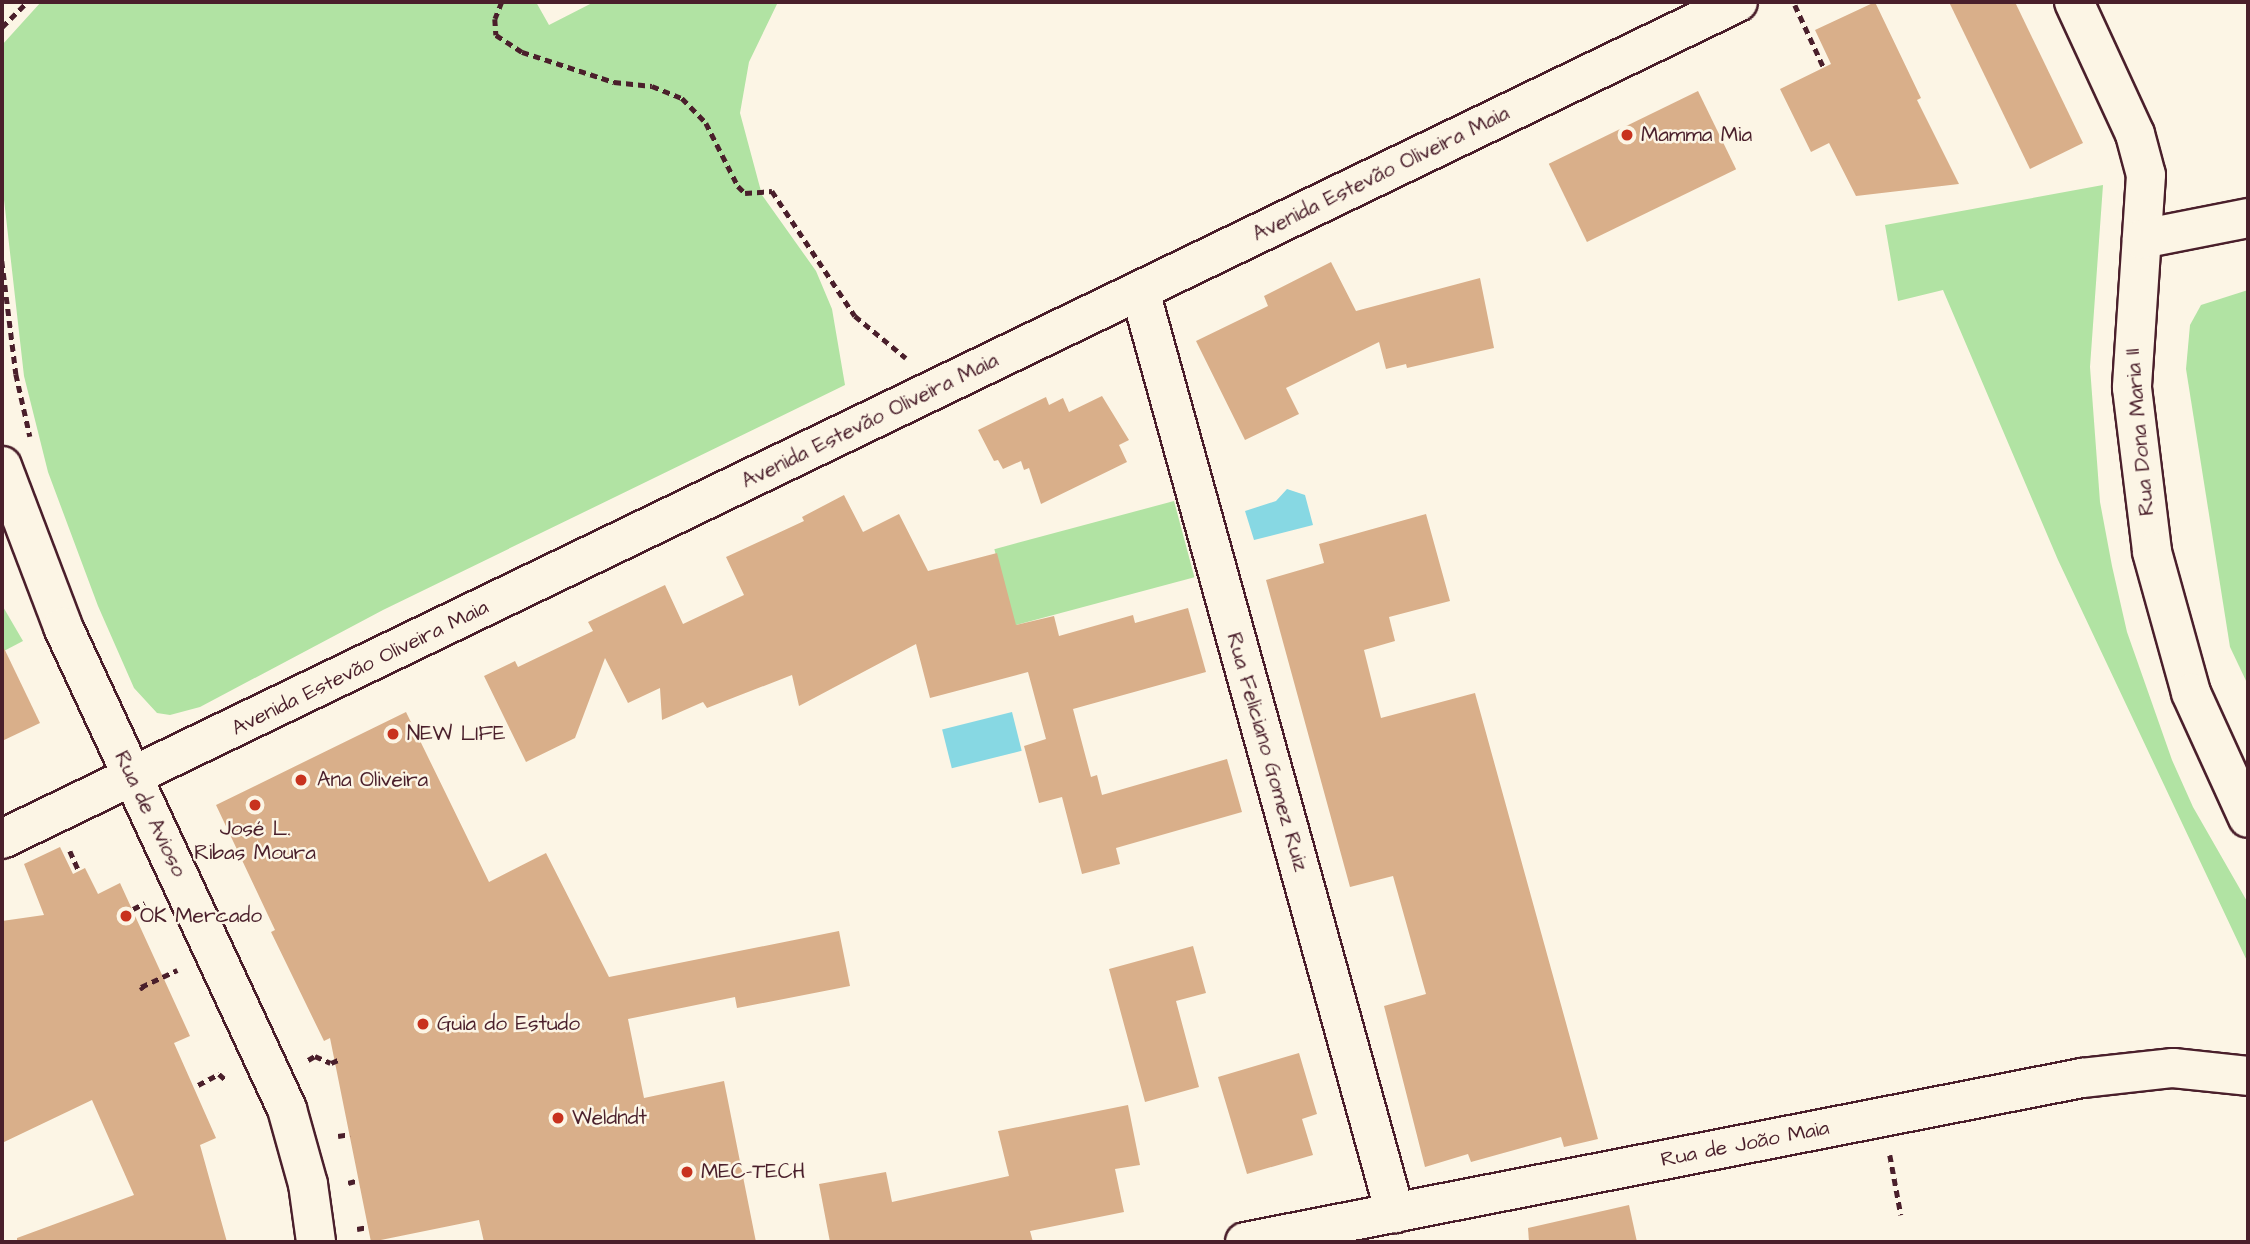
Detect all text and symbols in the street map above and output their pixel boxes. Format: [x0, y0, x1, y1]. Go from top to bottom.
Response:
street label: Avenida Estevão Oliveira Maia [1249, 101, 1513, 247]
place label: Mamma Mia [1641, 122, 1752, 148]
marker: Mamma Mia [1619, 127, 1635, 143]
street label: Rua Dona Maria II [2120, 347, 2160, 517]
street label: Avenida Estevão Oliveira Maia [738, 348, 1002, 494]
street label: Avenida Estevão Oliveira Maia [228, 595, 492, 741]
street label: Rua Feliciano Gomez Ruiz [1221, 630, 1313, 874]
place label: NEW LIFE [407, 721, 505, 747]
marker: NEW LIFE [385, 726, 401, 742]
street label: Rua de Avioso [109, 747, 191, 881]
place label: Ana Oliveira [317, 767, 428, 793]
marker: Ana Oliveira [291, 770, 311, 790]
marker: José L. Ribas Moura [247, 797, 263, 813]
place label: José L. Ribas Moura [194, 816, 316, 866]
place label: OK Mercado [140, 903, 262, 929]
marker: OK Mercado [118, 908, 134, 924]
place label: Guia do Estudo [437, 1011, 580, 1037]
marker: Guia do Estudo [415, 1016, 431, 1032]
place label: Weldndt [572, 1105, 647, 1131]
marker: Weldndt [550, 1110, 566, 1126]
street label: Rua de João Maia [1659, 1115, 1831, 1173]
place label: MEC-TECH [701, 1159, 805, 1185]
marker: MEC-TECH [679, 1164, 695, 1180]

